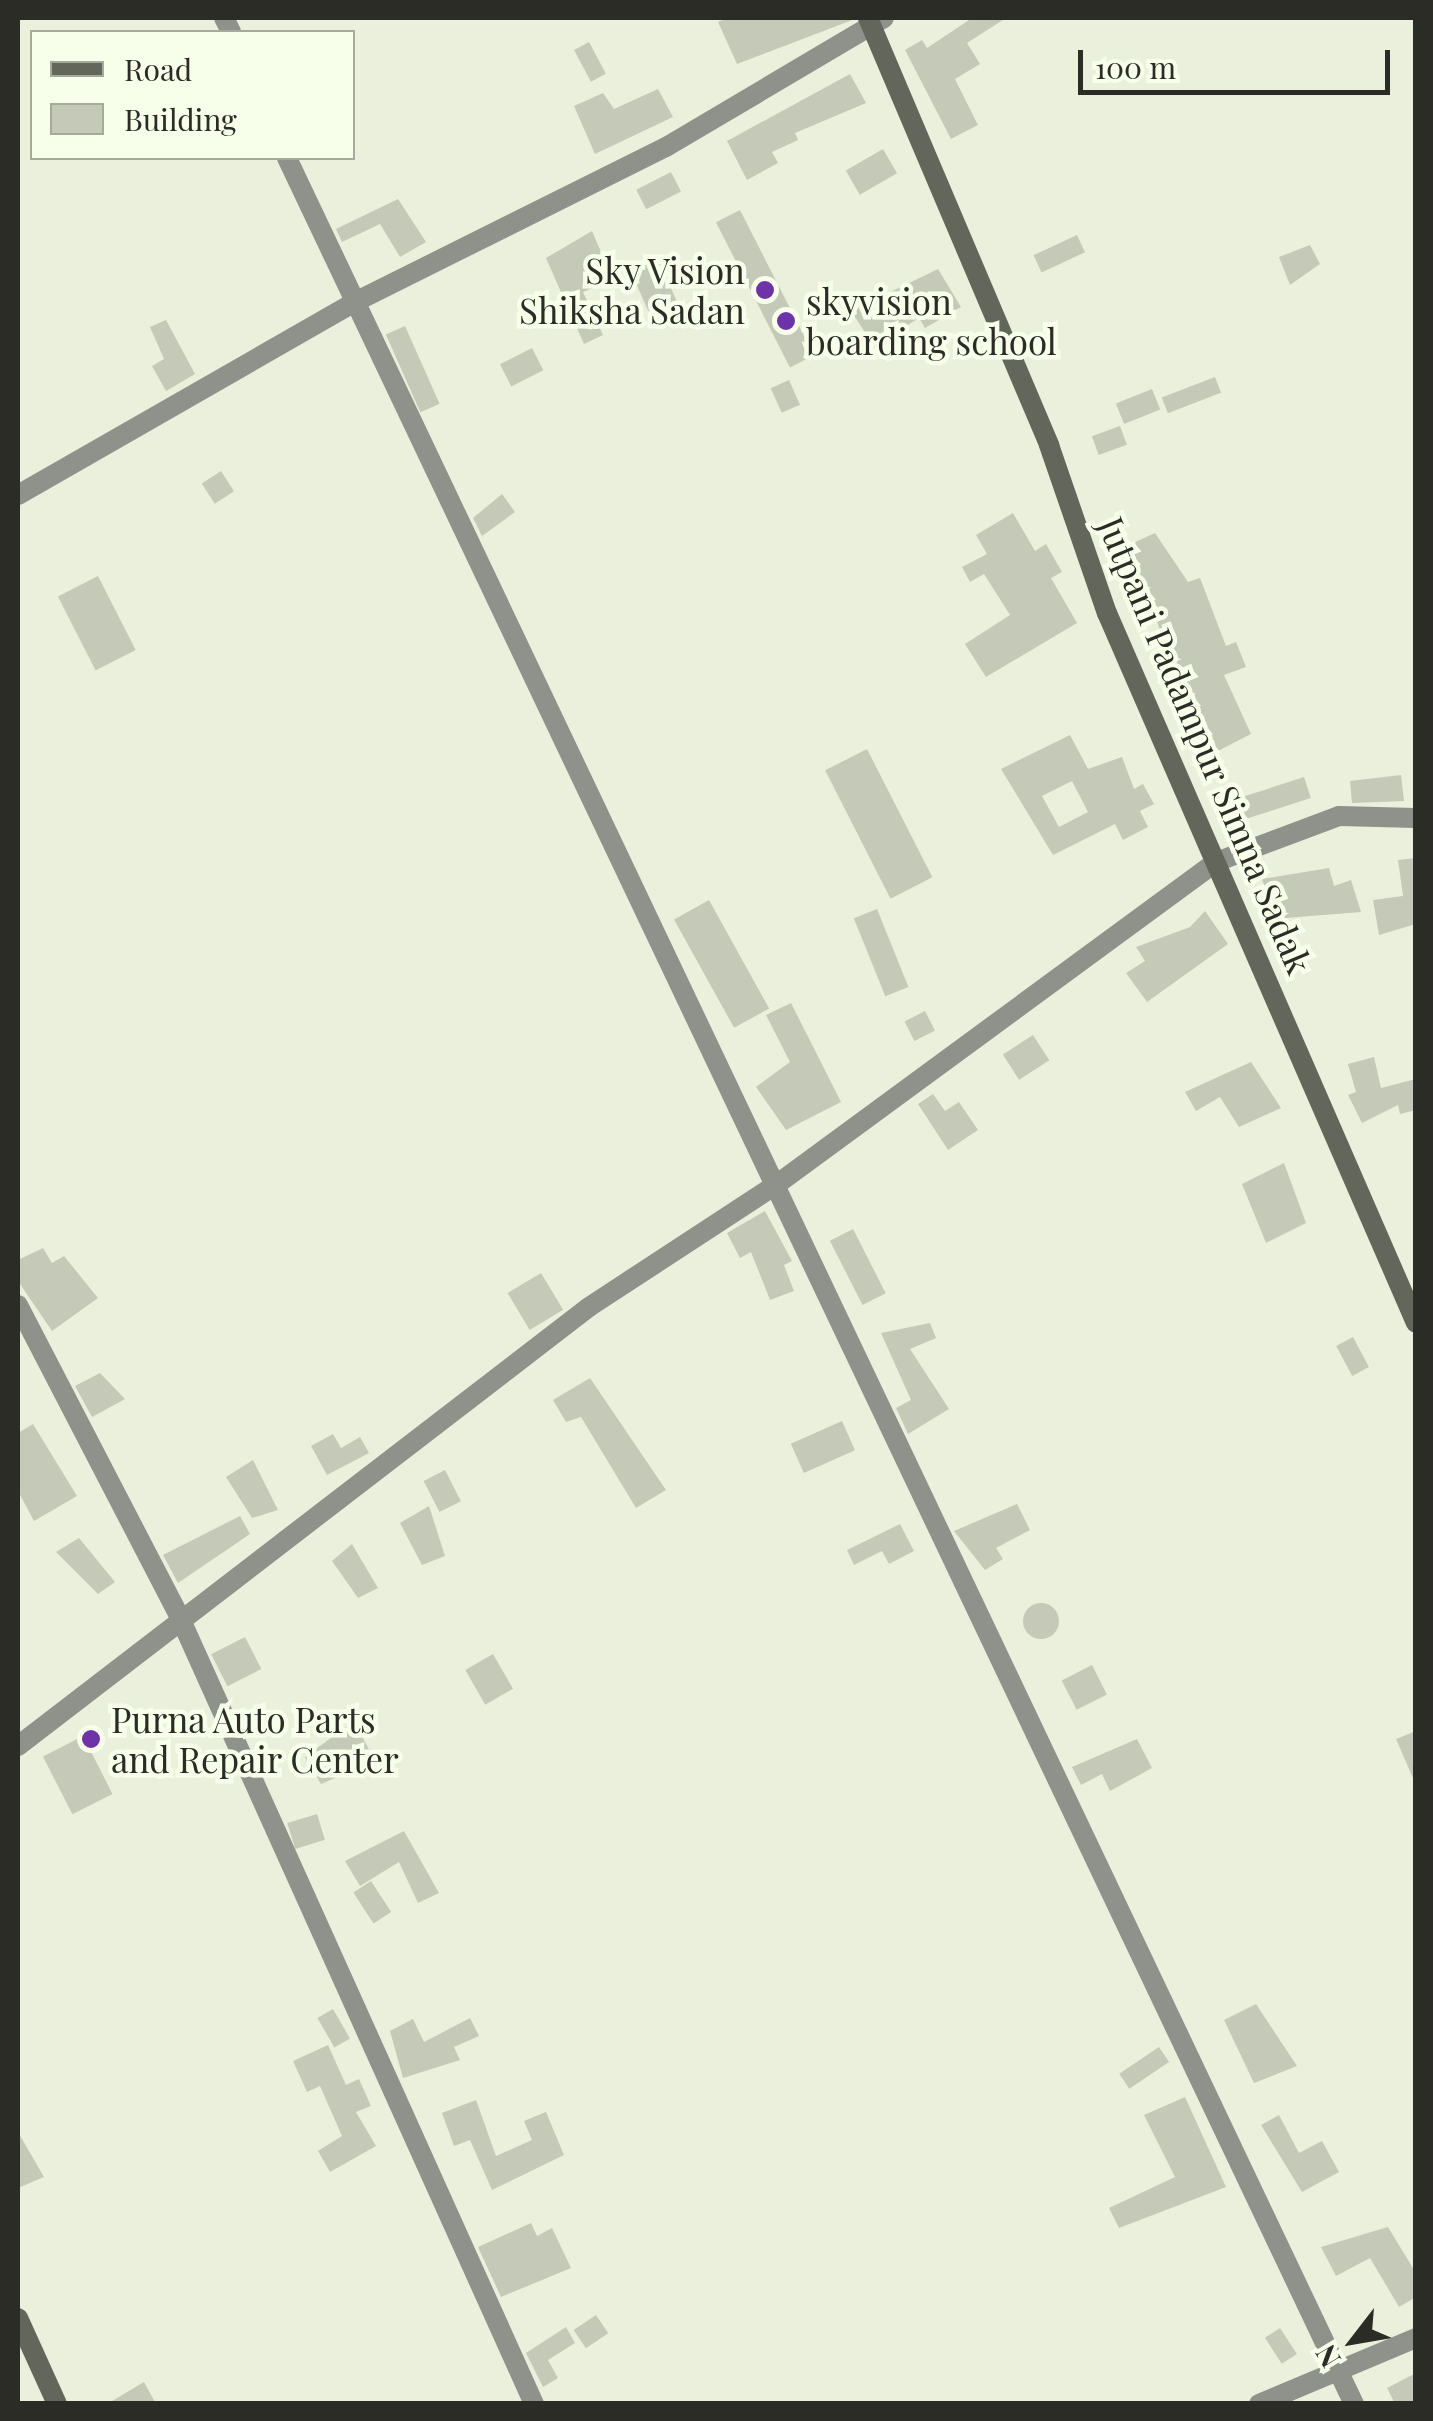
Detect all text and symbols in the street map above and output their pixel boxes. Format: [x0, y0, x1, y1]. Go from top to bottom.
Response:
legend [30, 30, 355, 160]
scale bar [1083, 30, 1396, 92]
text: 100 m [1095, 47, 1176, 87]
text: Road [124, 49, 192, 89]
text: Building [124, 99, 237, 139]
place label: Sky Vision Shiksha Sadan [519, 249, 745, 331]
marker: Sky Vision Shiksha Sadan [754, 279, 776, 301]
place label: skyvision boarding school [806, 280, 1057, 362]
marker: skyvision boarding school [775, 310, 797, 332]
street label: Jutpani Padampur Simna Sadak [1090, 510, 1322, 980]
place label: Purna Auto Parts and Repair Center [111, 1698, 399, 1780]
marker: Purna Auto Parts and Repair Center [80, 1728, 102, 1750]
north arrow [1303, 2291, 1403, 2391]
text: N [1306, 2339, 1348, 2375]

